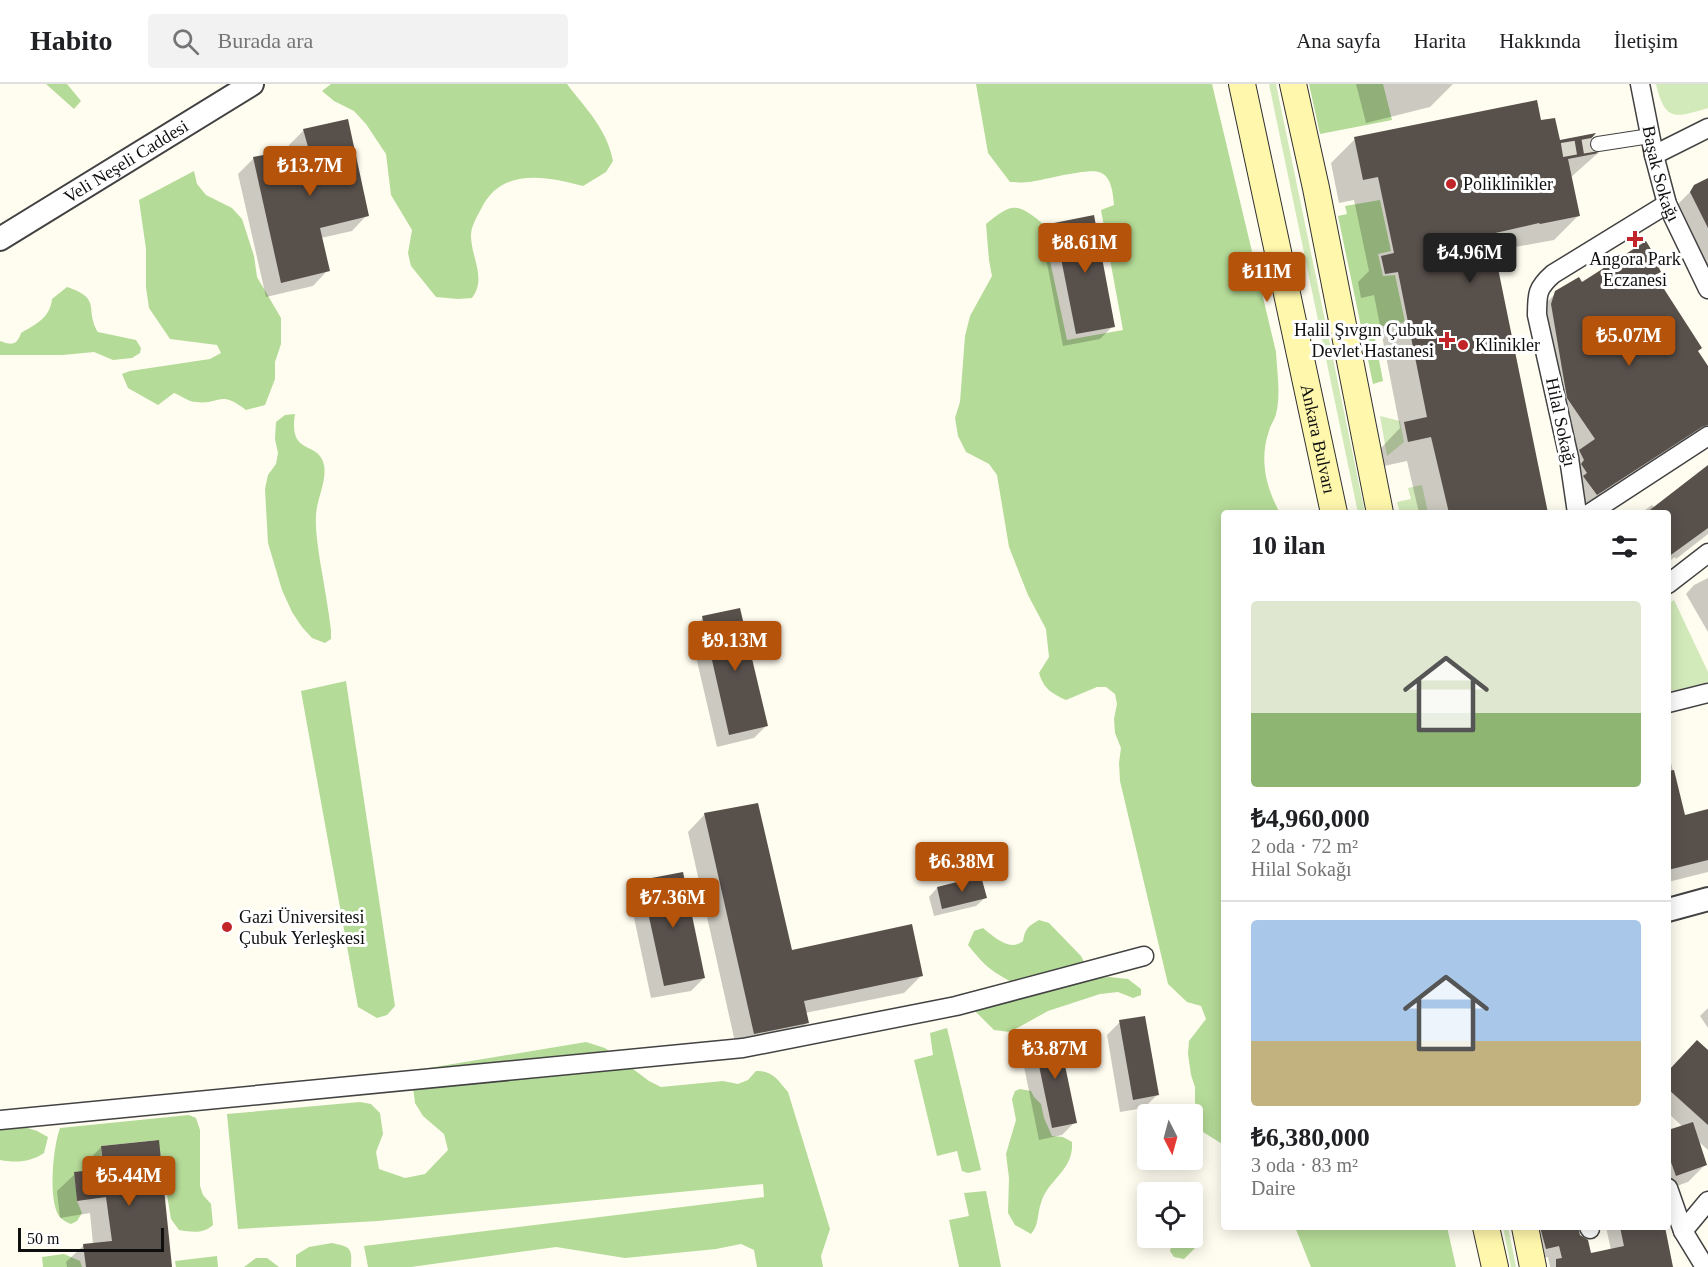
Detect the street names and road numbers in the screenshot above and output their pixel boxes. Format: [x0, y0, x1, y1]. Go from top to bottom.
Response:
street label: Veli Neşeli Caddesi [60, 116, 192, 207]
street label: Başak Sokağı [1638, 124, 1684, 225]
street label: Hilal Sokağı [1542, 376, 1580, 468]
street label: Ankara Bulvarı [1297, 382, 1340, 496]

